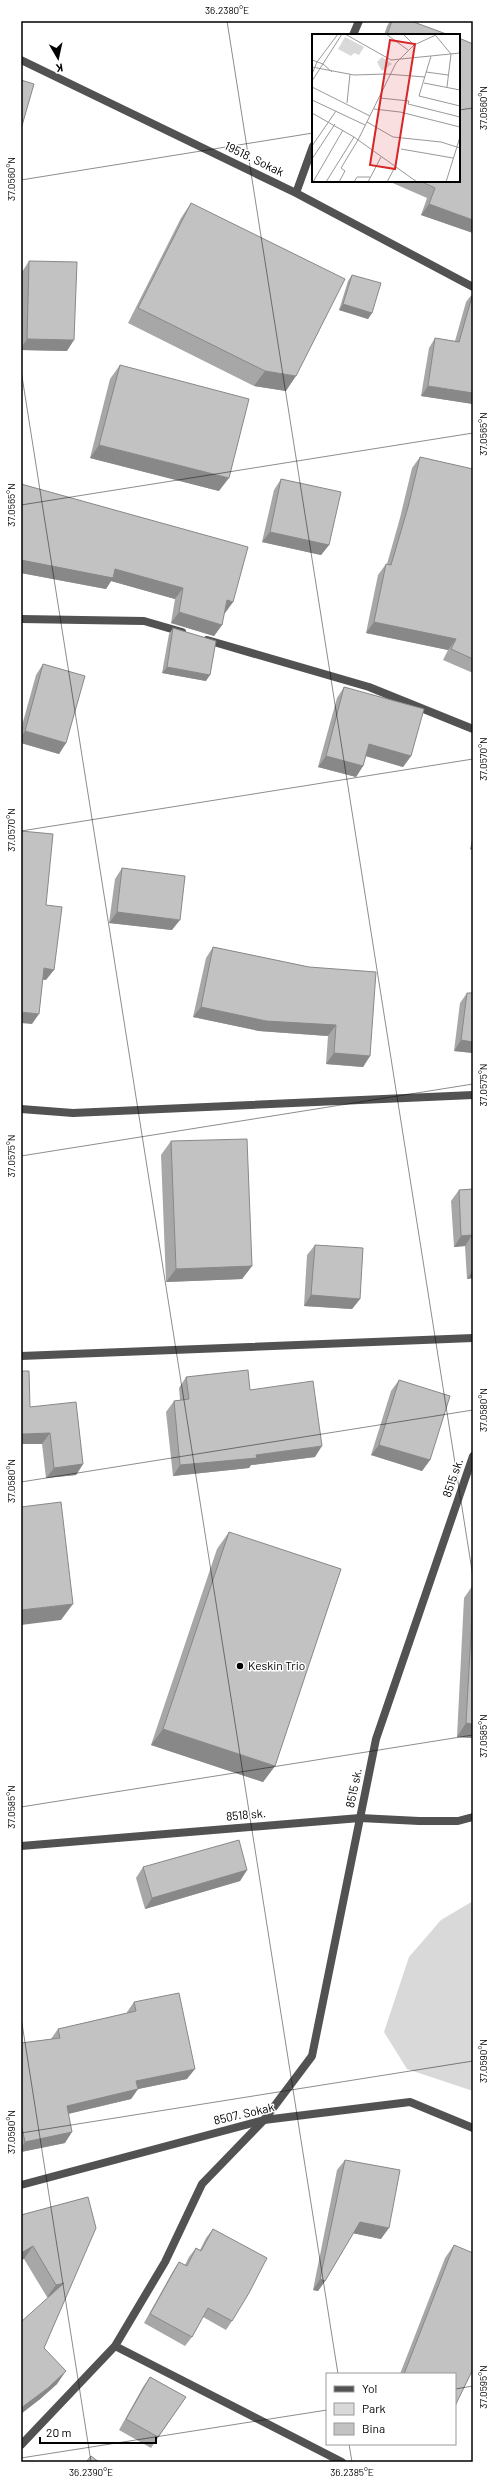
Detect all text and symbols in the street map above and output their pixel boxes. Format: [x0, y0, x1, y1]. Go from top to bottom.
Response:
text: 36.2380°E [205, 4, 249, 16]
inset map [312, 34, 460, 182]
north arrow [38, 38, 78, 78]
text: K [55, 61, 64, 75]
text: 37.0560°N [477, 86, 489, 130]
street label: 19518. Sokak [223, 138, 286, 178]
text: 37.0560°N [5, 157, 17, 201]
text: 37.0565°N [477, 412, 489, 456]
text: 37.0565°N [5, 483, 17, 527]
text: 37.0570°N [477, 737, 489, 781]
text: 37.0570°N [5, 808, 17, 852]
text: 37.0575°N [477, 1063, 489, 1107]
text: 37.0575°N [5, 1134, 17, 1178]
text: 37.0580°N [477, 1388, 489, 1432]
street label: 8515 sk. [439, 1456, 465, 1499]
text: 37.0580°N [5, 1459, 17, 1503]
place label: Keskin Trio [248, 1658, 305, 1672]
marker: Keskin Trio [235, 1661, 245, 1671]
text: 37.0585°N [477, 1714, 489, 1758]
street label: 8515 sk. [342, 1767, 364, 1809]
text: 37.0585°N [5, 1785, 17, 1829]
street label: 8518 sk. [225, 1805, 266, 1823]
text: 37.0590°N [477, 2039, 489, 2083]
street label: 8507. Sokak [212, 2099, 275, 2127]
text: 37.0590°N [5, 2110, 17, 2154]
text: 37.0595°N [477, 2365, 489, 2409]
legend [326, 2373, 456, 2445]
text: Yol [362, 2381, 377, 2395]
text: Park [362, 2401, 386, 2415]
scale bar [40, 2419, 156, 2445]
text: Bina [362, 2421, 385, 2435]
text: 20 m [46, 2425, 72, 2439]
text: 36.2390°E [69, 2466, 113, 2478]
text: 36.2385°E [330, 2466, 374, 2478]

